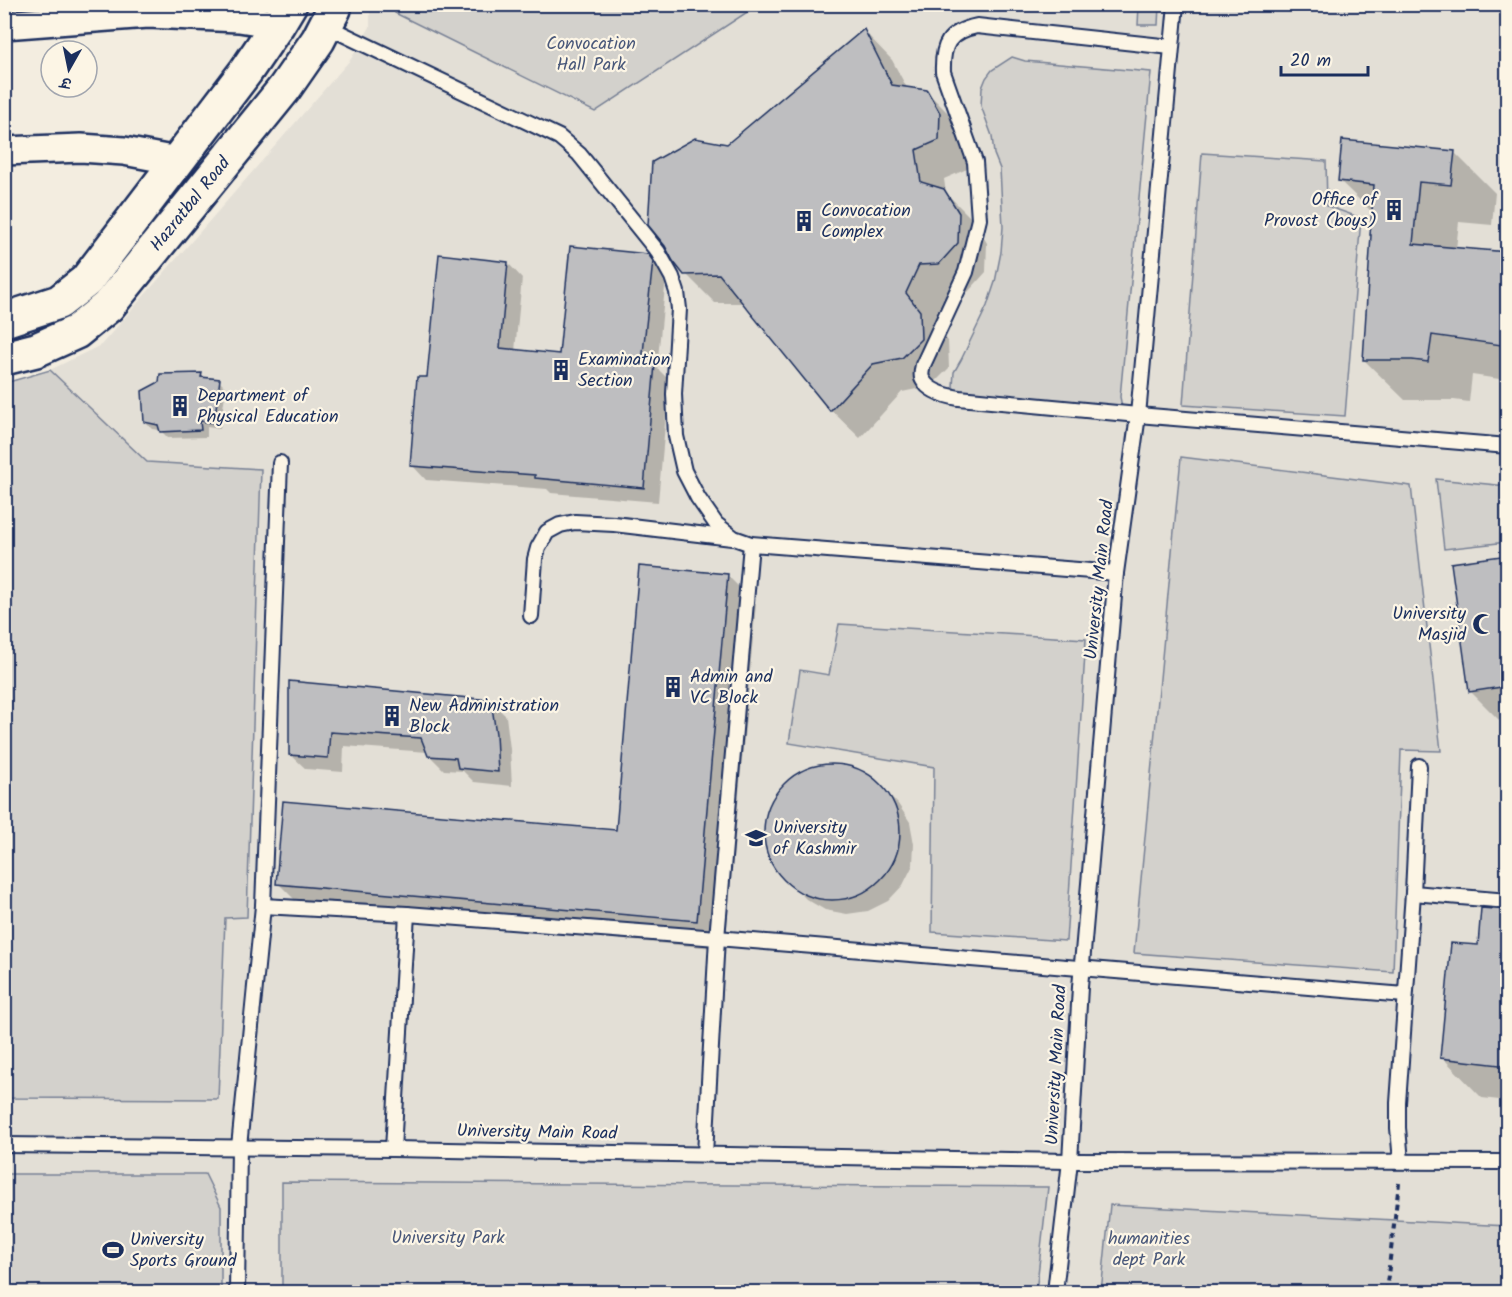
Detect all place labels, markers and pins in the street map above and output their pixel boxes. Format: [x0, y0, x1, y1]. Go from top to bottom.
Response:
place label: Office of Provost (boys) [1264, 186, 1379, 236]
place label: Convocation Complex [821, 197, 911, 247]
building icon: Office of Provost (boys) [1382, 198, 1406, 222]
building icon: Convocation Complex [792, 209, 816, 233]
place label: Examination Section [578, 346, 670, 396]
building icon: Examination Section [549, 358, 573, 382]
place label: Department of Physical Education [197, 382, 339, 432]
building icon: Department of Physical Education [168, 394, 192, 418]
place label: University Masjid [1392, 600, 1467, 650]
mosque icon: University Masjid [1471, 612, 1495, 636]
place label: Admin and VC Block [690, 663, 773, 713]
building icon: Admin and VC Block [661, 675, 685, 699]
place label: New Administration Block [409, 692, 559, 742]
building icon: New Administration Block [380, 704, 404, 728]
place label: University of Kashmir [773, 814, 857, 864]
school or university icon: University of Kashmir [744, 826, 768, 850]
place label: University Sports Ground [130, 1226, 237, 1276]
sports icon: University Sports Ground [101, 1238, 125, 1262]

